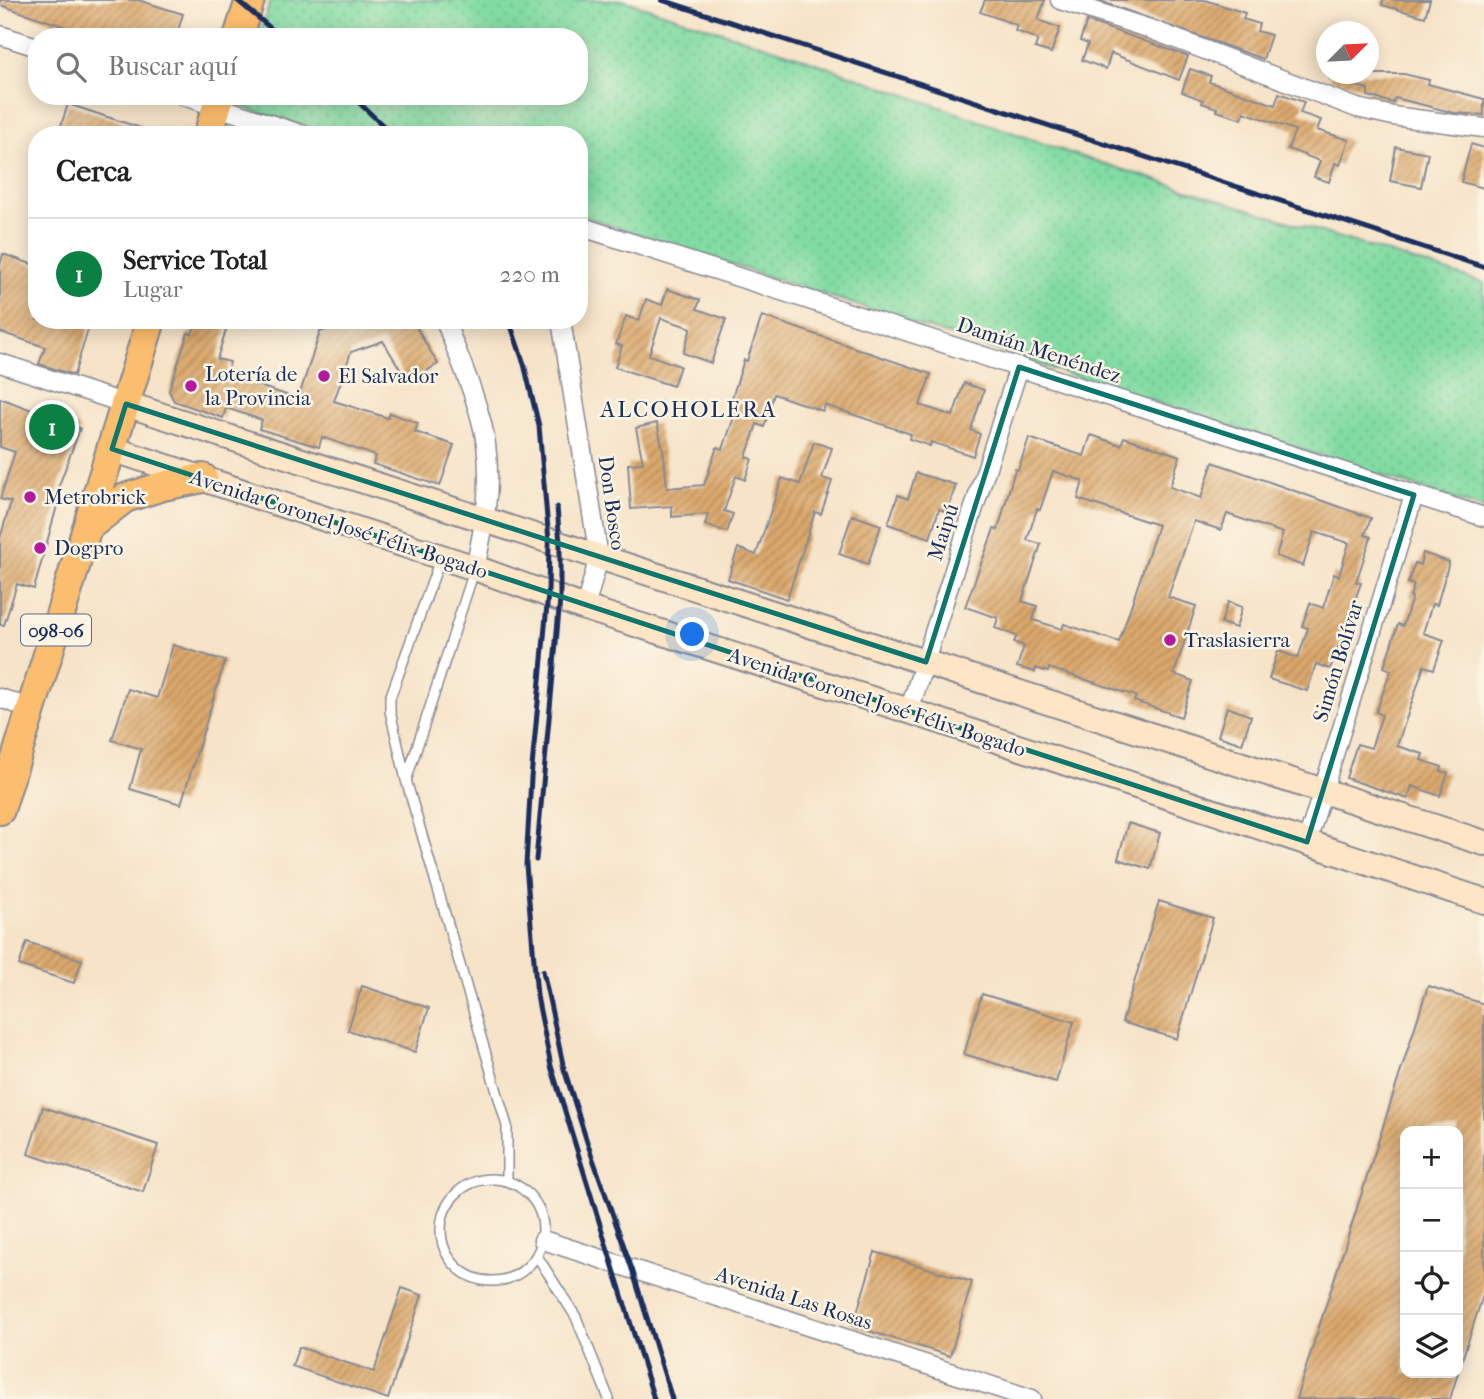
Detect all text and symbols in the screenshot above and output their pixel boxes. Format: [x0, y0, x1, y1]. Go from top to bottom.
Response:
north arrow [1316, 21, 1379, 84]
search box [28, 28, 588, 105]
icon: search [52, 48, 90, 86]
text: Buscar aquí [108, 51, 237, 82]
text: Cerca [56, 154, 131, 189]
text: Service Total [123, 245, 267, 276]
text: 1 [75, 261, 83, 288]
text: 220 m [500, 261, 560, 288]
text: Lugar [123, 276, 183, 303]
street label: Damián Menéndez [954, 312, 1124, 388]
place label: Lotería de la Provincia [204, 362, 311, 410]
place label: El Salvador [338, 364, 438, 388]
marker: El Salvador [316, 368, 332, 384]
marker: Lotería de la Provincia [183, 378, 199, 394]
district label: ALCOHOLERA [599, 396, 778, 423]
pin: 1 [29, 401, 75, 453]
street label: Don Bosco [593, 454, 631, 552]
street label: Avenida Coronel José Félix Bogado [186, 464, 491, 583]
place label: Metrobrick [44, 485, 146, 509]
marker: Metrobrick [22, 489, 38, 505]
street label: Maipú [923, 500, 963, 563]
place label: Dogpro [54, 536, 123, 560]
marker: Dogpro [32, 540, 48, 556]
street label: Simón Bolívar [1308, 597, 1368, 725]
road number: 098-06 [21, 614, 91, 646]
your location [675, 617, 709, 651]
place label: Traslasierra [1184, 628, 1291, 652]
marker: Traslasierra [1162, 632, 1178, 648]
street label: Avenida Coronel José Félix Bogado [724, 642, 1029, 761]
map controls [1400, 1126, 1463, 1378]
button: + [1400, 1126, 1463, 1189]
button: − [1400, 1189, 1463, 1252]
button: locate [1400, 1252, 1463, 1315]
street label: Avenida Las Rosas [712, 1261, 875, 1335]
button: layers [1400, 1315, 1463, 1378]

